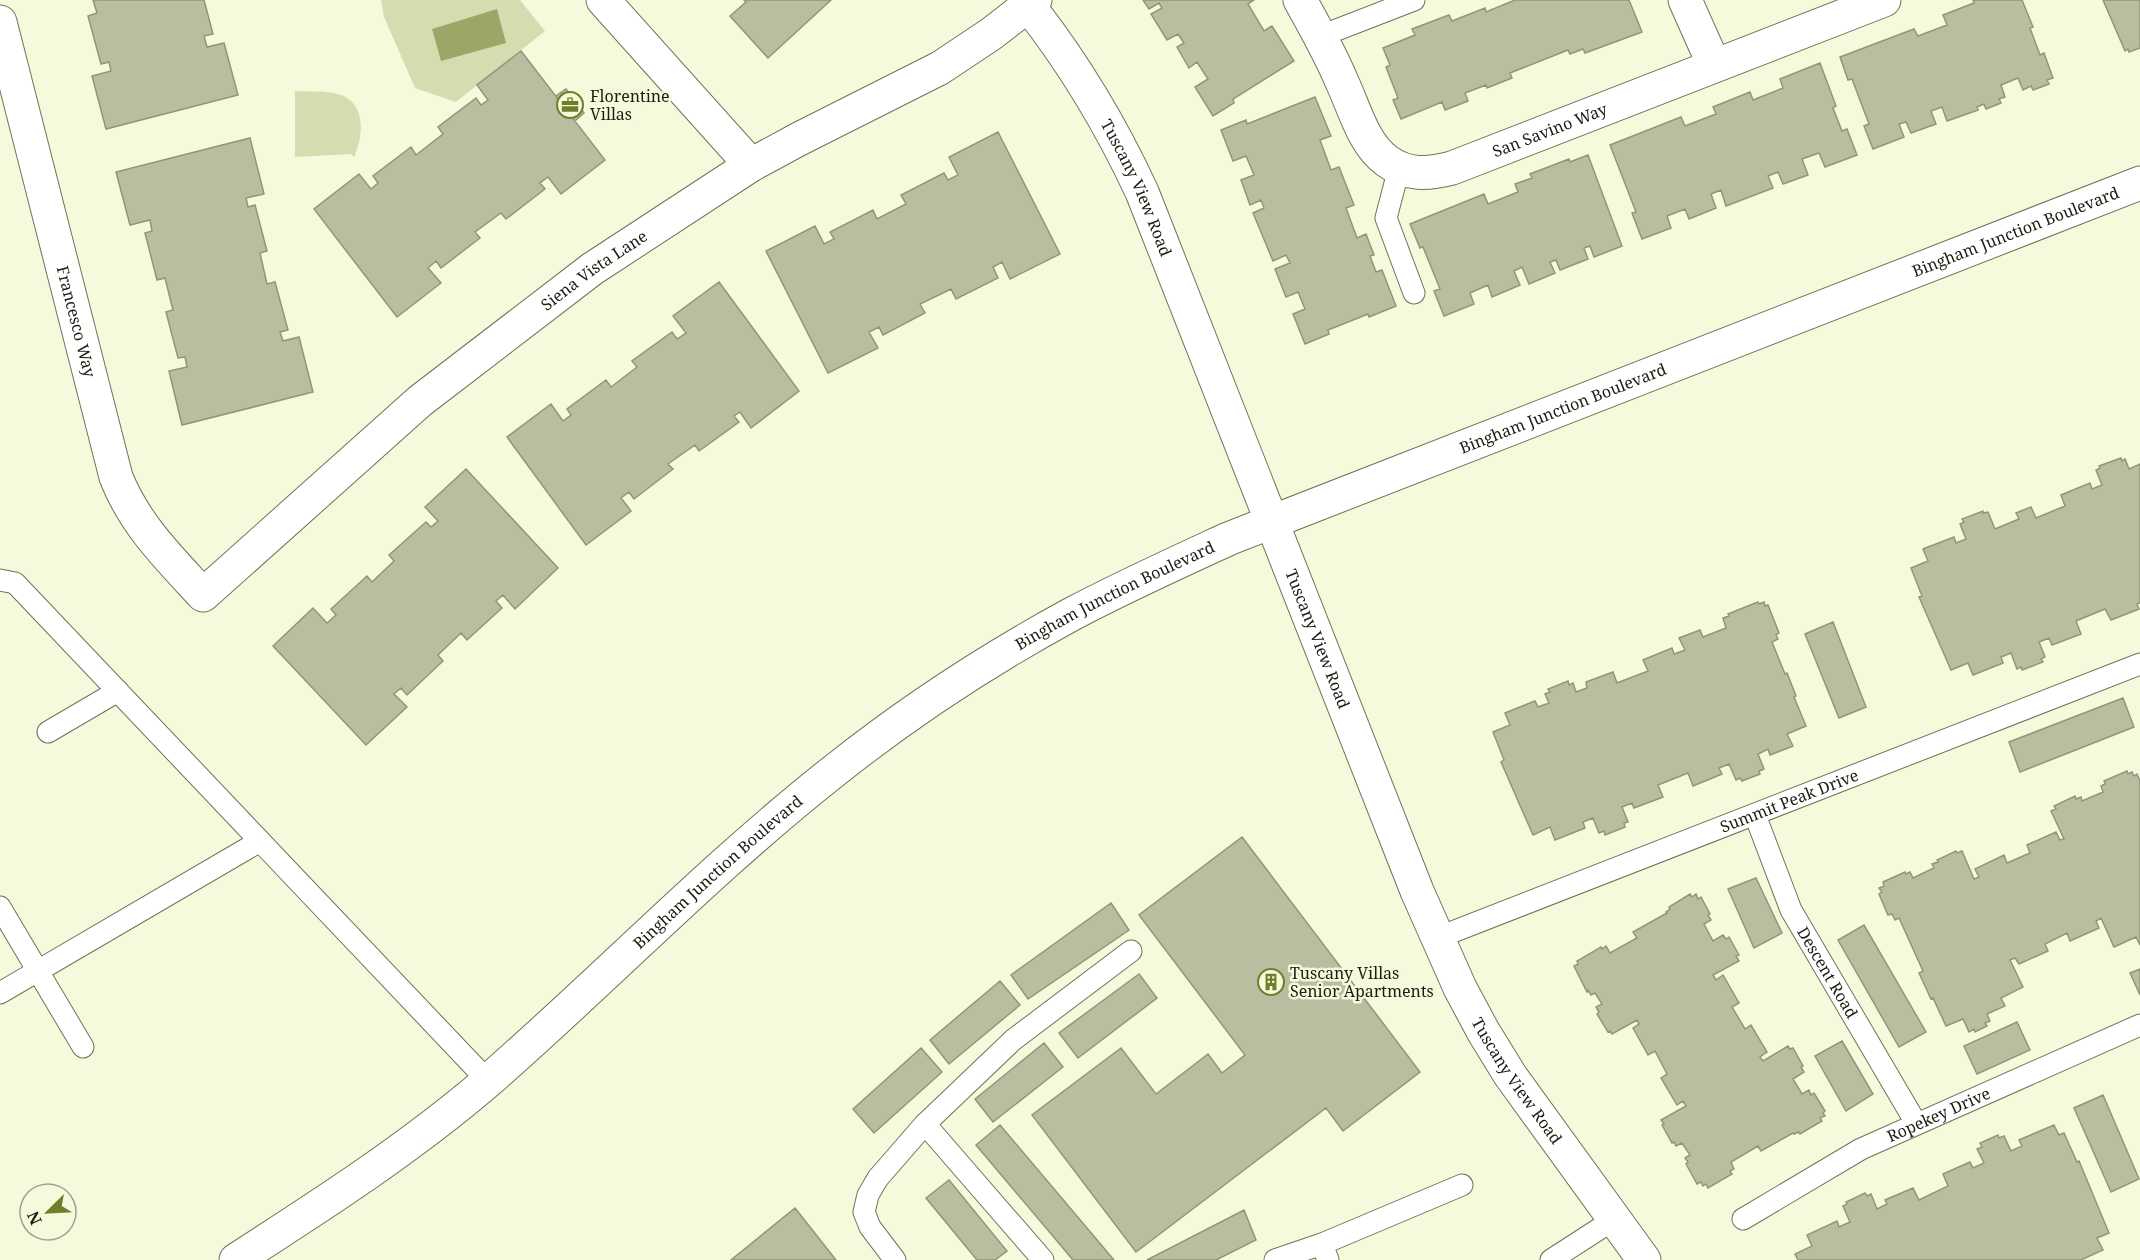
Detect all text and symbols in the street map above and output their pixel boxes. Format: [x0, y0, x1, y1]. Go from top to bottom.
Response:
place label: Florentine Villas [590, 85, 670, 125]
office icon: Florentine Villas [555, 90, 585, 120]
street label: San Savino Way [1489, 97, 1611, 162]
street label: Tuscany View Road [1096, 115, 1177, 260]
street label: Bingham Junction Boulevard [1909, 181, 2122, 282]
street label: Siena Vista Lane [536, 225, 651, 315]
street label: Francesco Way [52, 263, 101, 380]
street label: Bingham Junction Boulevard [1456, 358, 1670, 459]
street label: Bingham Junction Boulevard [1011, 536, 1218, 655]
street label: Tuscany View Road [1280, 566, 1355, 712]
street label: Summit Peak Drive [1717, 764, 1862, 838]
street label: Bingham Junction Boulevard [628, 790, 807, 954]
street label: Descent Road [1792, 923, 1863, 1022]
place label: Tuscany Villas Senior Apartments [1290, 962, 1434, 1002]
building icon: Tuscany Villas Senior Apartments [1256, 967, 1286, 997]
street label: Tuscany View Road [1467, 1013, 1567, 1149]
street label: Ropekey Drive [1883, 1082, 1994, 1147]
north arrow [18, 1182, 78, 1242]
text: N [22, 1208, 47, 1228]

